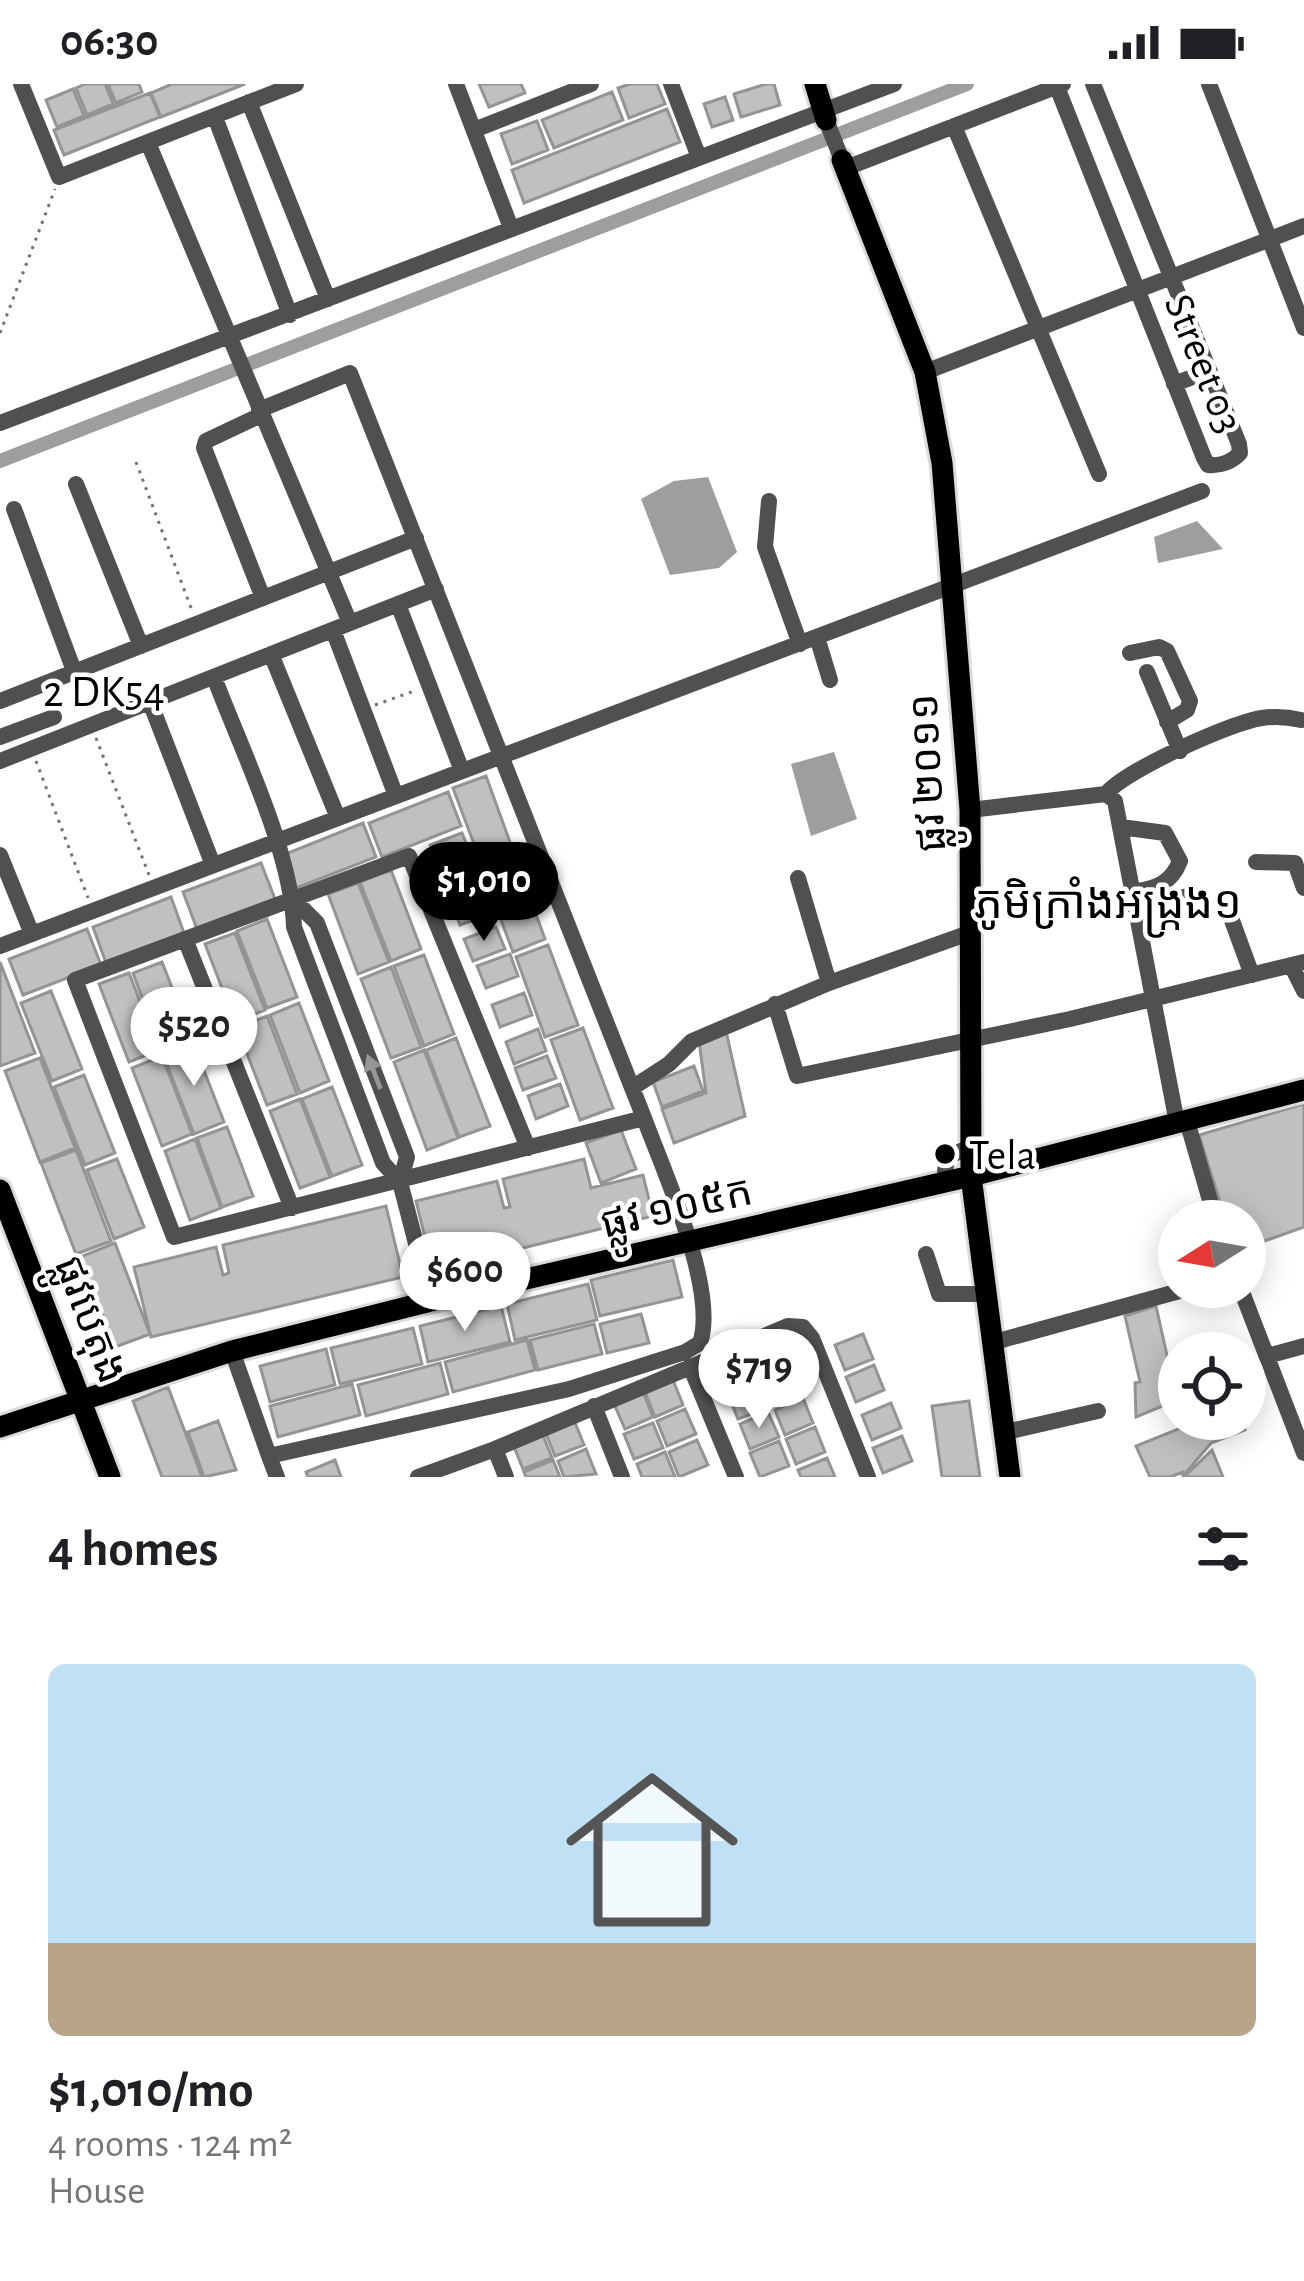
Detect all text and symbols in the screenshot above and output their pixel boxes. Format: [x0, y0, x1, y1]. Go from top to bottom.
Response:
text: 06:30 [60, 19, 158, 64]
street label: Street 03 [1156, 289, 1250, 439]
district label: 2 DK54 [43, 670, 165, 715]
street label: ផ្លូវ ២០១១ [903, 692, 968, 853]
pin: $1,010 [386, 842, 582, 944]
text: $1,010 [436, 861, 532, 900]
district label: ភូមិក្រាំងអង្រ្កង១ [974, 876, 1242, 938]
pin: $520 [123, 987, 265, 1089]
text: $520 [157, 1006, 231, 1045]
one-way arrow [363, 1054, 382, 1090]
place label: Tela [969, 1135, 1036, 1177]
marker: Tela [932, 1141, 958, 1167]
street label: ផ្លូវ ១០៥ក [597, 1170, 759, 1260]
north arrow [1158, 1200, 1266, 1308]
map controls [1158, 1200, 1266, 1440]
pin: $600 [394, 1232, 536, 1334]
street label: ផ្លូវបេតុង [33, 1250, 133, 1394]
text: $600 [426, 1251, 504, 1290]
pin: $719 [688, 1329, 830, 1431]
button: locate [1158, 1332, 1266, 1440]
text: $719 [725, 1348, 793, 1387]
icon: filters [1190, 1516, 1256, 1582]
text: 4 homes [48, 1524, 218, 1575]
icon: home [544, 1742, 760, 1958]
text: $1,010/mo [48, 2065, 253, 2116]
text: 4 rooms · 124 m² [48, 2125, 292, 2164]
text: House [48, 2172, 145, 2211]

